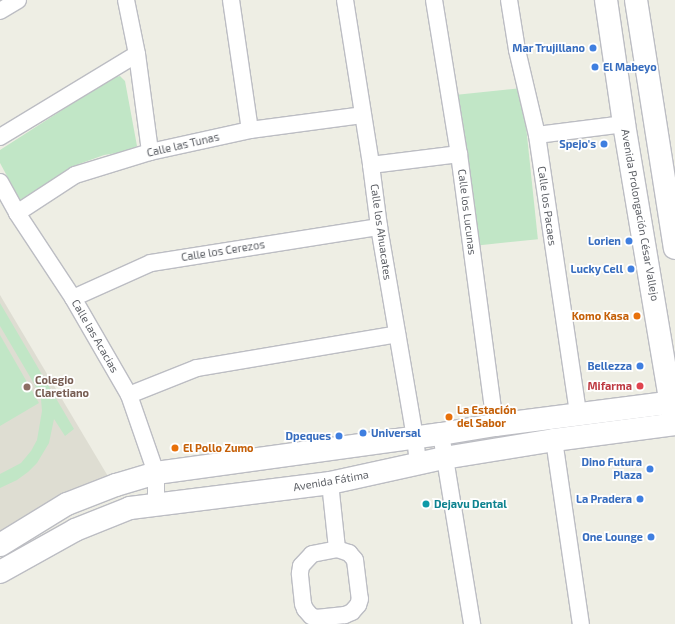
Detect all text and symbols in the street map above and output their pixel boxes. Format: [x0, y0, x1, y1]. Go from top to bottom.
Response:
place label: Mar Trujillano [512, 41, 585, 55]
marker: Mar Trujillano [588, 43, 598, 53]
place label: El Mabeyo [603, 60, 657, 74]
marker: El Mabeyo [590, 62, 600, 72]
street label: Avenida Prolongación César Vallejo [618, 128, 662, 302]
street label: Calle las Tunas [145, 130, 221, 160]
place label: Spejo's [559, 137, 596, 151]
marker: Spejo's [599, 139, 609, 149]
street label: Calle los Pacaes [535, 165, 559, 247]
street label: Calle los Lucunas [455, 168, 479, 256]
street label: Calle los Ahuacates [368, 183, 394, 281]
place label: Lorien [588, 234, 621, 248]
marker: Lorien [624, 236, 634, 246]
street label: Calle los Cerezos [180, 238, 266, 264]
place label: Lucky Cell [570, 262, 623, 276]
marker: Lucky Cell [626, 264, 636, 274]
street label: Calle las Acacias [69, 297, 121, 375]
place label: Komo Kasa [572, 309, 629, 323]
marker: Komo Kasa [632, 311, 642, 321]
place label: Bellezza [587, 359, 632, 373]
marker: Bellezza [635, 361, 645, 371]
place label: Colegio Claretiano [35, 374, 89, 400]
place label: Mifarma [588, 379, 632, 393]
marker: Mifarma [635, 381, 645, 391]
marker: Colegio Claretiano [22, 382, 32, 392]
place label: La Estación del Sabor [457, 404, 516, 430]
marker: La Estación del Sabor [444, 412, 454, 422]
place label: Universal [371, 426, 421, 440]
marker: Universal [358, 428, 368, 438]
place label: Dpeques [286, 429, 331, 443]
marker: Dpeques [334, 431, 344, 441]
place label: El Pollo Zumo [183, 441, 254, 455]
marker: El Pollo Zumo [170, 443, 180, 453]
place label: Dino Futura Plaza [581, 456, 642, 482]
marker: Dino Futura Plaza [645, 464, 655, 474]
street label: Avenida Fátima [292, 468, 370, 494]
place label: La Pradera [576, 492, 632, 506]
marker: La Pradera [635, 494, 645, 504]
place label: Dejavu Dental [434, 497, 507, 511]
marker: Dejavu Dental [421, 499, 431, 509]
place label: One Lounge [582, 530, 643, 544]
marker: One Lounge [646, 532, 656, 542]

